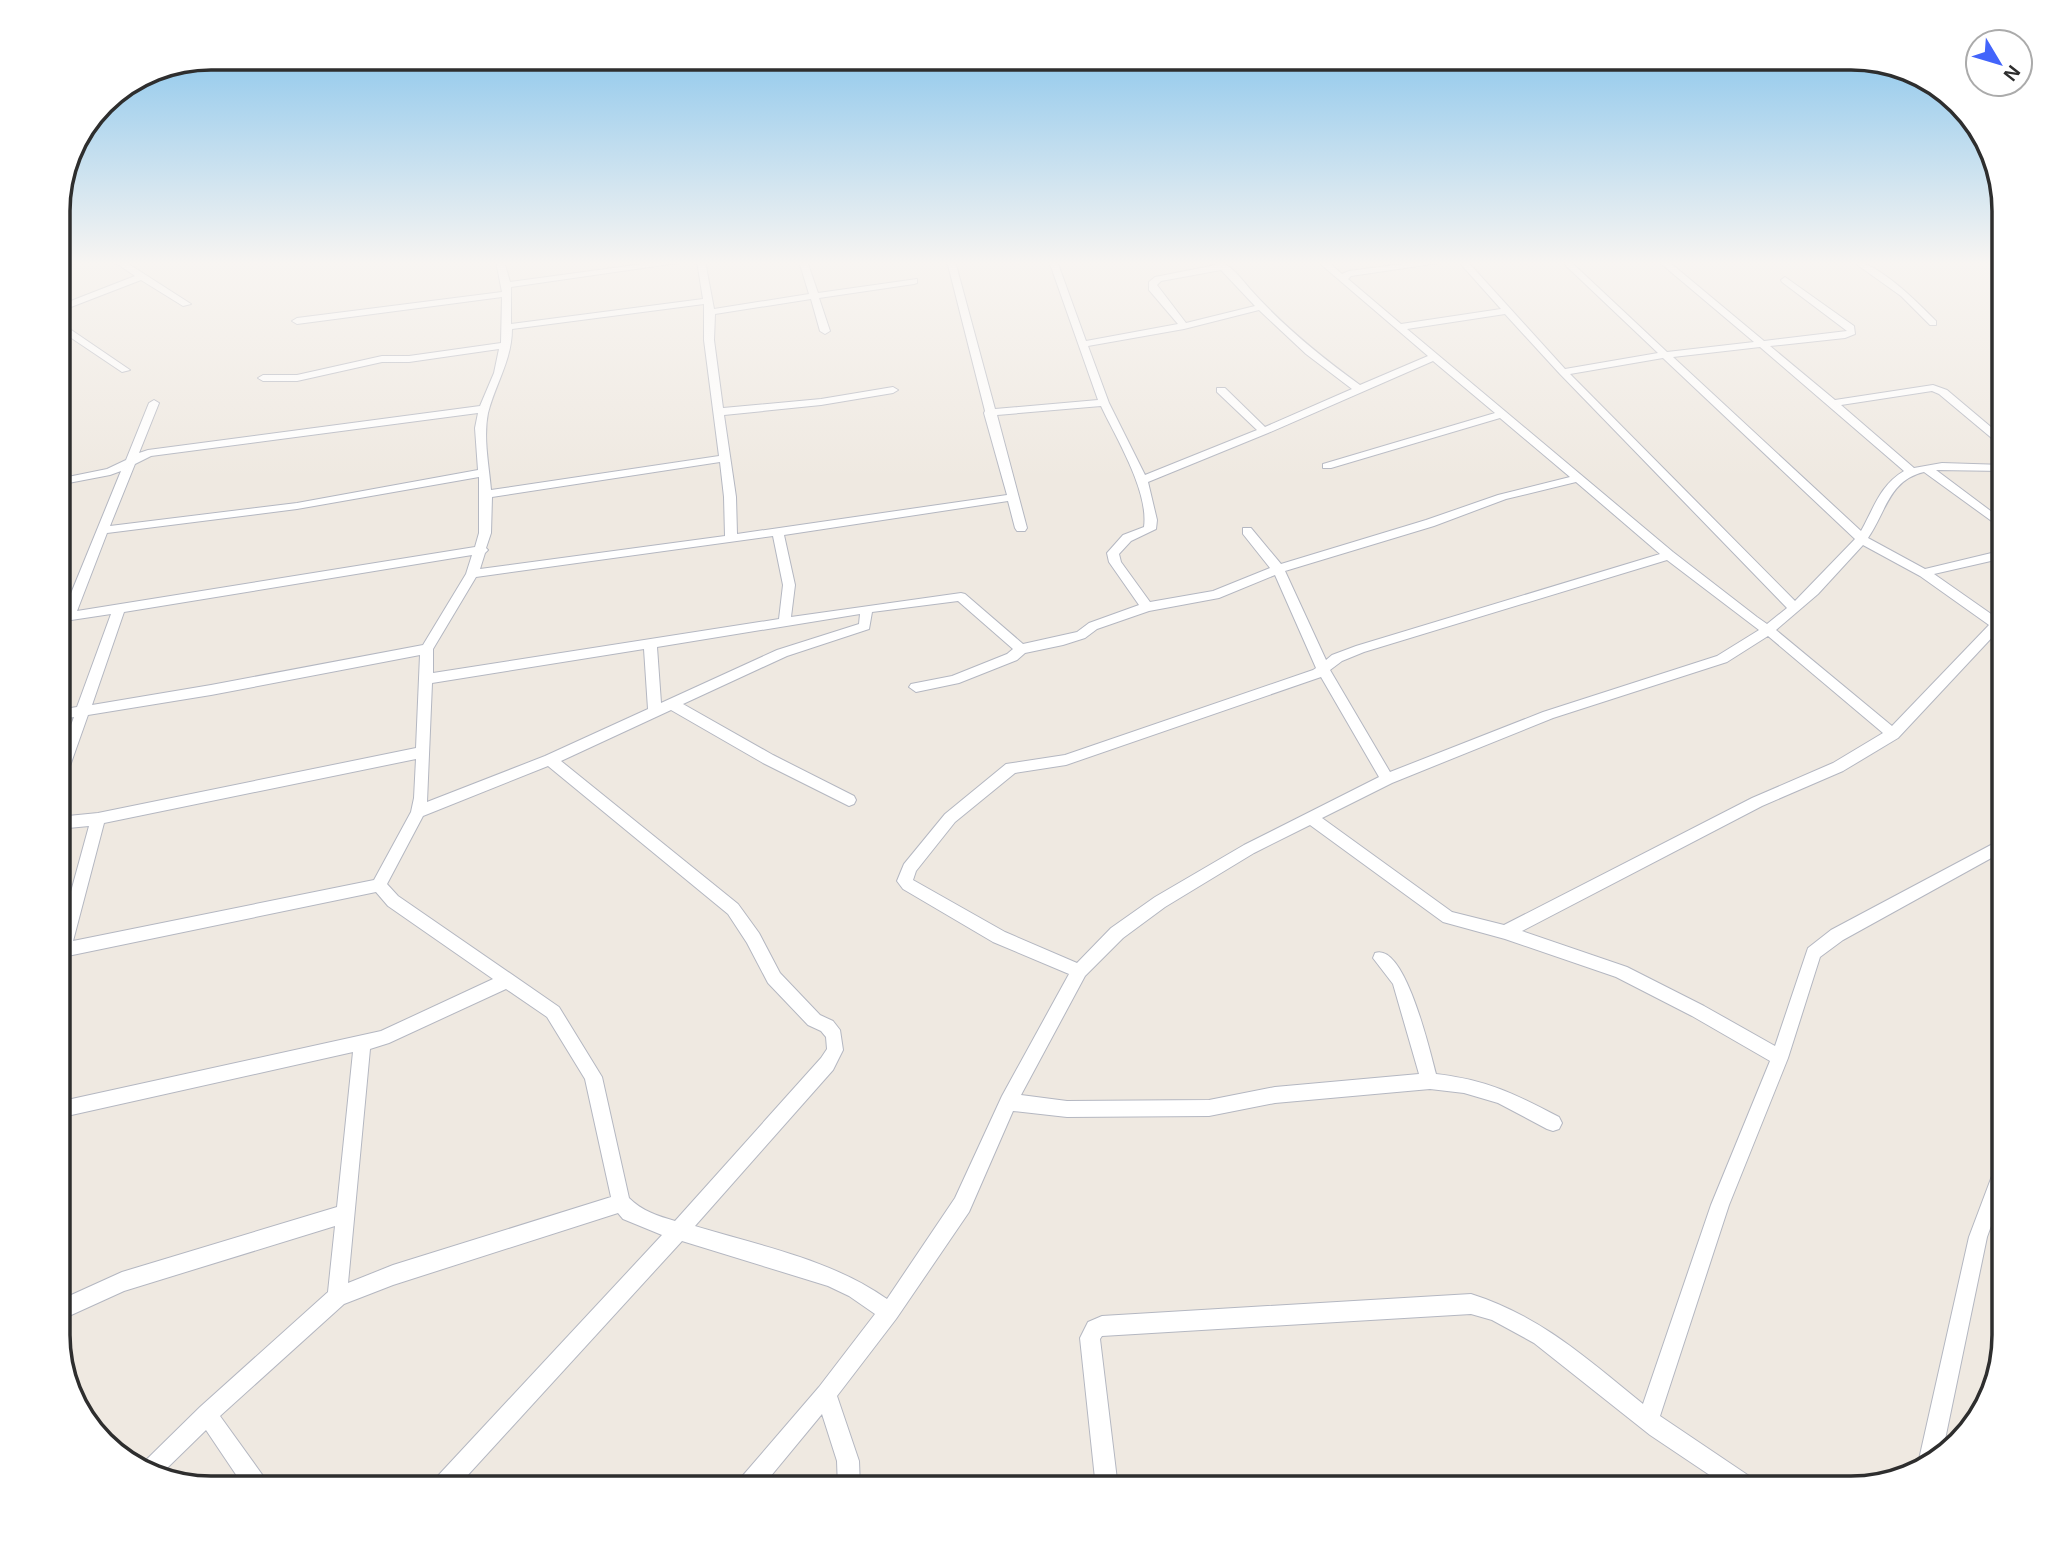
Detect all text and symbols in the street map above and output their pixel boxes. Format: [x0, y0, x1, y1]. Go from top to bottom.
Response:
north arrow [1964, 28, 2034, 98]
text: N [2000, 61, 2025, 85]

